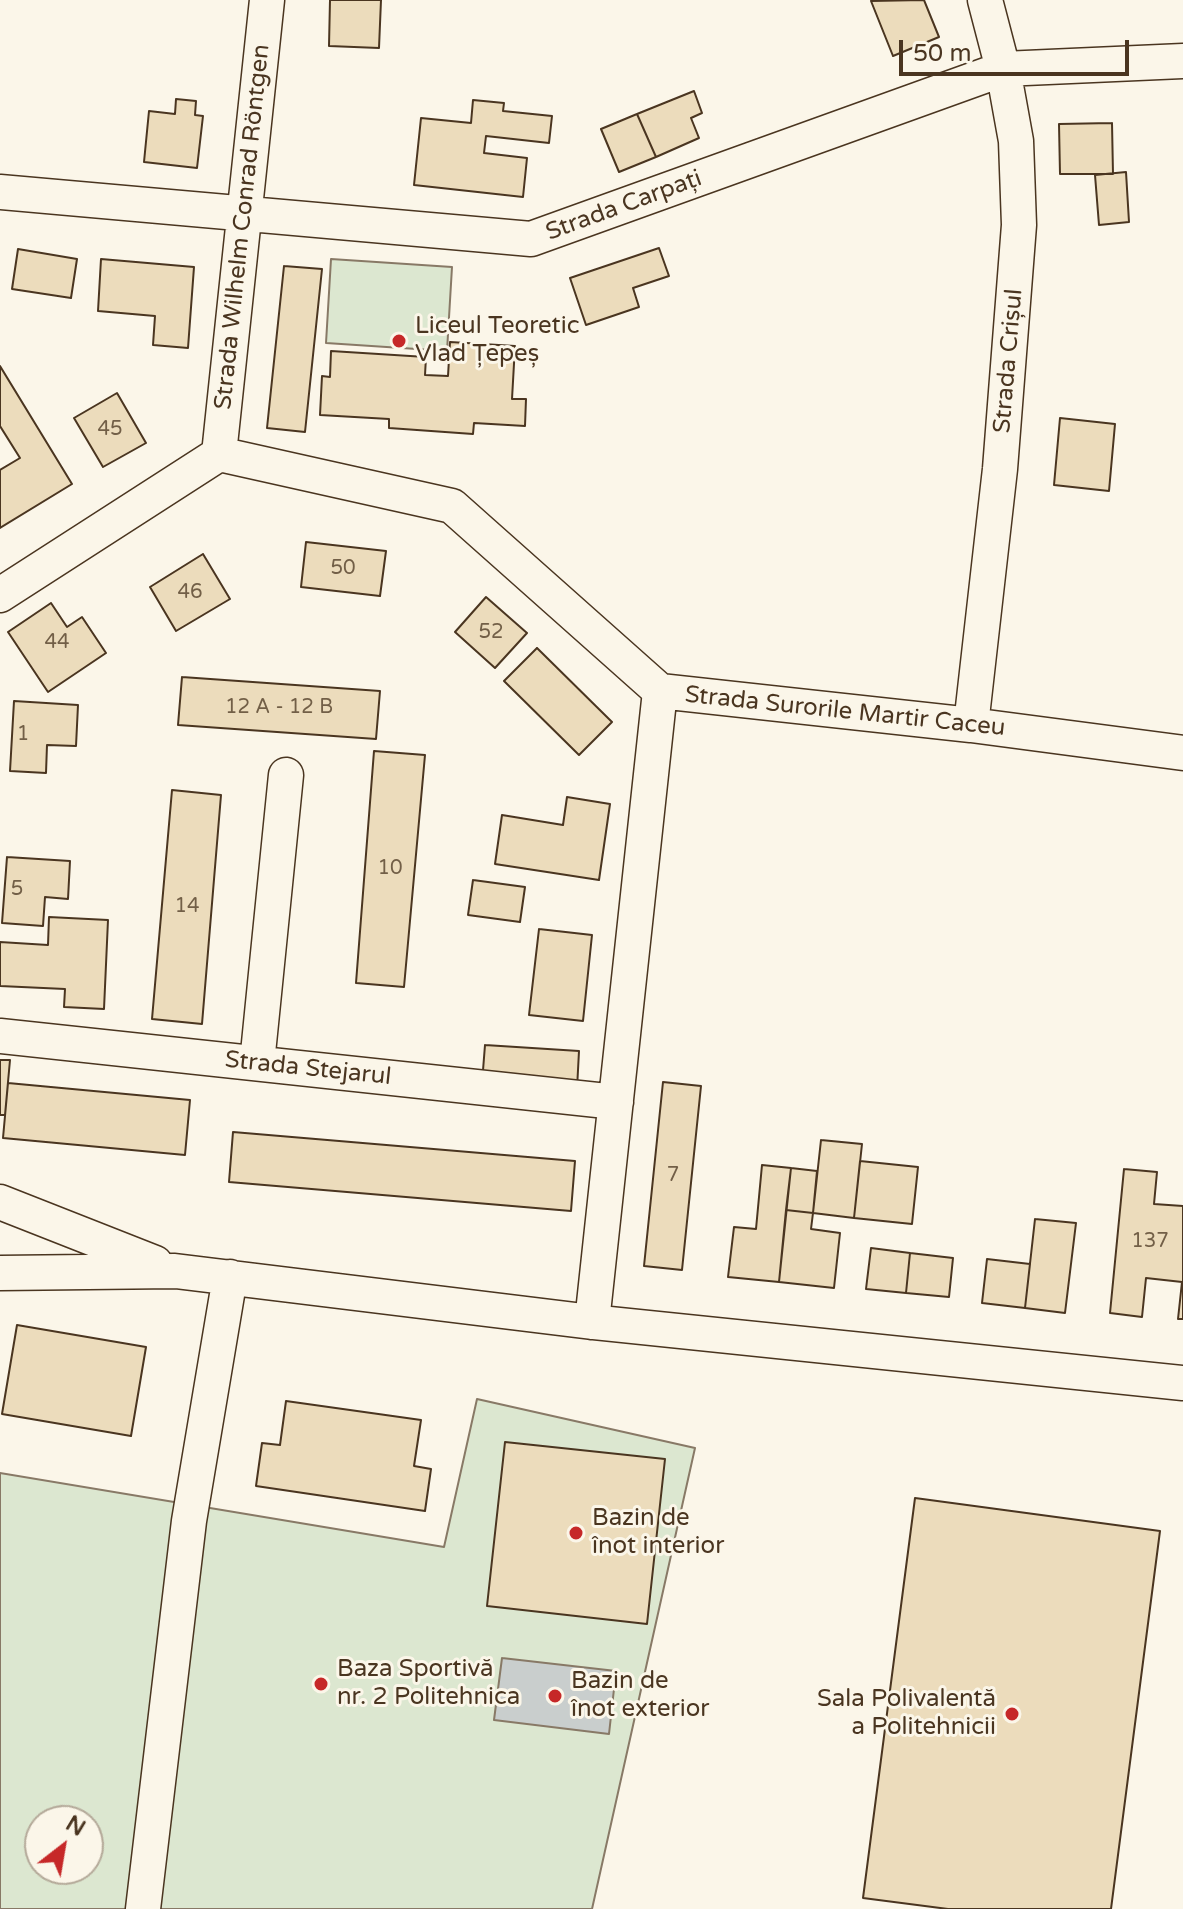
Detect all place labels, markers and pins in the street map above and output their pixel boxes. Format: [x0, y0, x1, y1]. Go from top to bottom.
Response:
place label: Liceul Teoretic Vlad Țepeș [415, 313, 580, 369]
marker: Liceul Teoretic Vlad Țepeș [390, 332, 408, 350]
place label: Bazin de înot interior [592, 1505, 724, 1561]
marker: Bazin de înot interior [567, 1524, 585, 1542]
place label: Baza Sportivă nr. 2 Politehnica [337, 1656, 520, 1712]
place label: Bazin de înot exterior [571, 1668, 709, 1724]
marker: Baza Sportivă nr. 2 Politehnica [312, 1675, 330, 1693]
place label: Sala Polivalentă a Politehnicii [817, 1686, 996, 1742]
marker: Bazin de înot exterior [546, 1687, 564, 1705]
marker: Sala Polivalentă a Politehnicii [1003, 1705, 1021, 1723]

